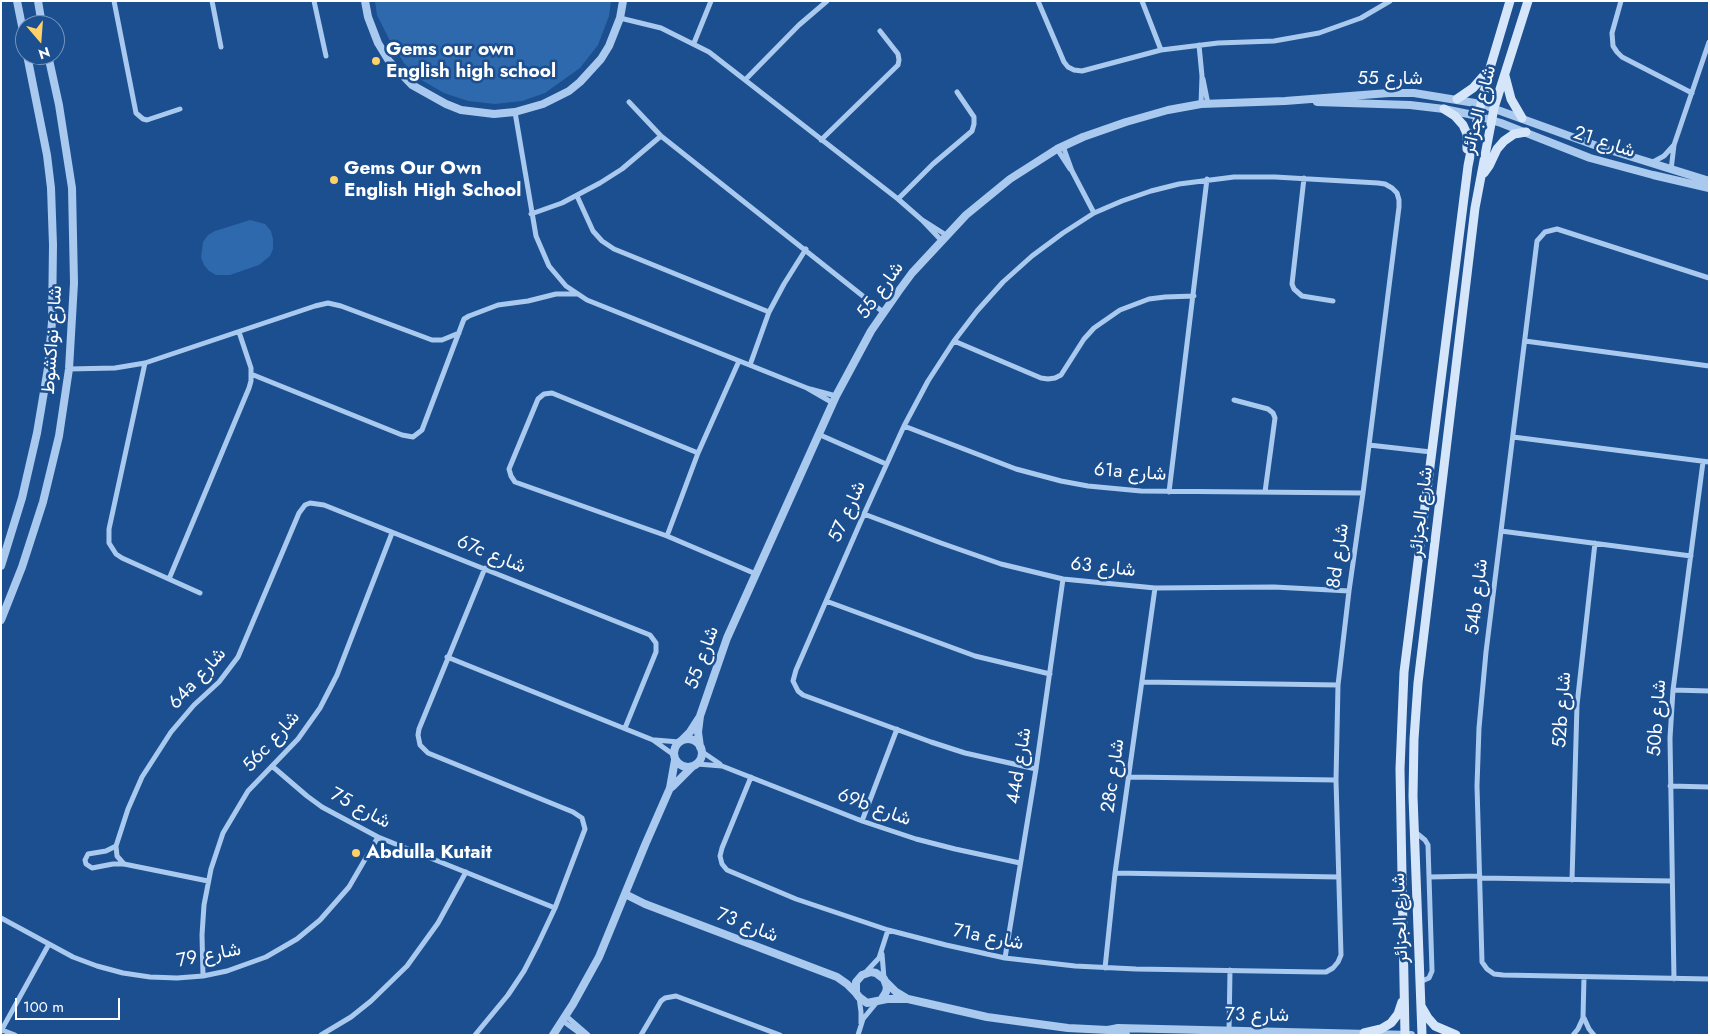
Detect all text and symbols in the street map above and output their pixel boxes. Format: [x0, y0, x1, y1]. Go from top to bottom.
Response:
north arrow [15, 15, 65, 65]
place label: Gems our own English high school [386, 39, 556, 83]
text: N [36, 42, 53, 65]
marker: Gems our own English high school [370, 55, 382, 67]
street label: شارع الجزائر [1458, 63, 1502, 157]
street label: شارع 55 [1357, 68, 1423, 90]
street label: شارع 21 [1570, 122, 1638, 164]
place label: Gems Our Own English High School [344, 158, 521, 202]
marker: Gems Our Own English High School [328, 174, 340, 186]
street label: شارع 55 [853, 258, 909, 324]
street label: شارع نواكشوط [38, 285, 68, 395]
street label: 61a شارع [1093, 459, 1167, 487]
street label: شارع الجزائر [1405, 466, 1439, 558]
street label: شارع 57 [824, 478, 872, 546]
street label: 8d شارع [1323, 522, 1355, 590]
street label: 67c شارع [453, 531, 529, 579]
street label: شارع 63 [1069, 553, 1137, 583]
street label: 54b شارع [1462, 558, 1494, 636]
street label: شارع 55 [681, 623, 725, 693]
street label: 64a شارع [164, 643, 232, 715]
street label: 52b شارع [1549, 671, 1577, 749]
street label: 50b شارع [1644, 679, 1672, 757]
street label: 56c شارع [239, 707, 305, 777]
street label: 44d شارع [1003, 726, 1037, 806]
street label: 28c شارع [1098, 738, 1130, 814]
street label: شارع 75 [326, 784, 394, 834]
street label: 69b شارع [834, 784, 914, 832]
place label: Abdulla Kutait [366, 842, 492, 864]
marker: Abdulla Kutait [350, 847, 362, 859]
street label: شارع الجزائر [1388, 872, 1414, 964]
street label: شارع 73 [713, 904, 781, 948]
street label: 71a شارع [951, 920, 1025, 956]
street label: شارع 79 [175, 939, 243, 973]
scale bar [18, 988, 122, 1020]
text: 100 m [23, 996, 64, 1018]
street label: شارع 73 [1225, 1004, 1289, 1028]

